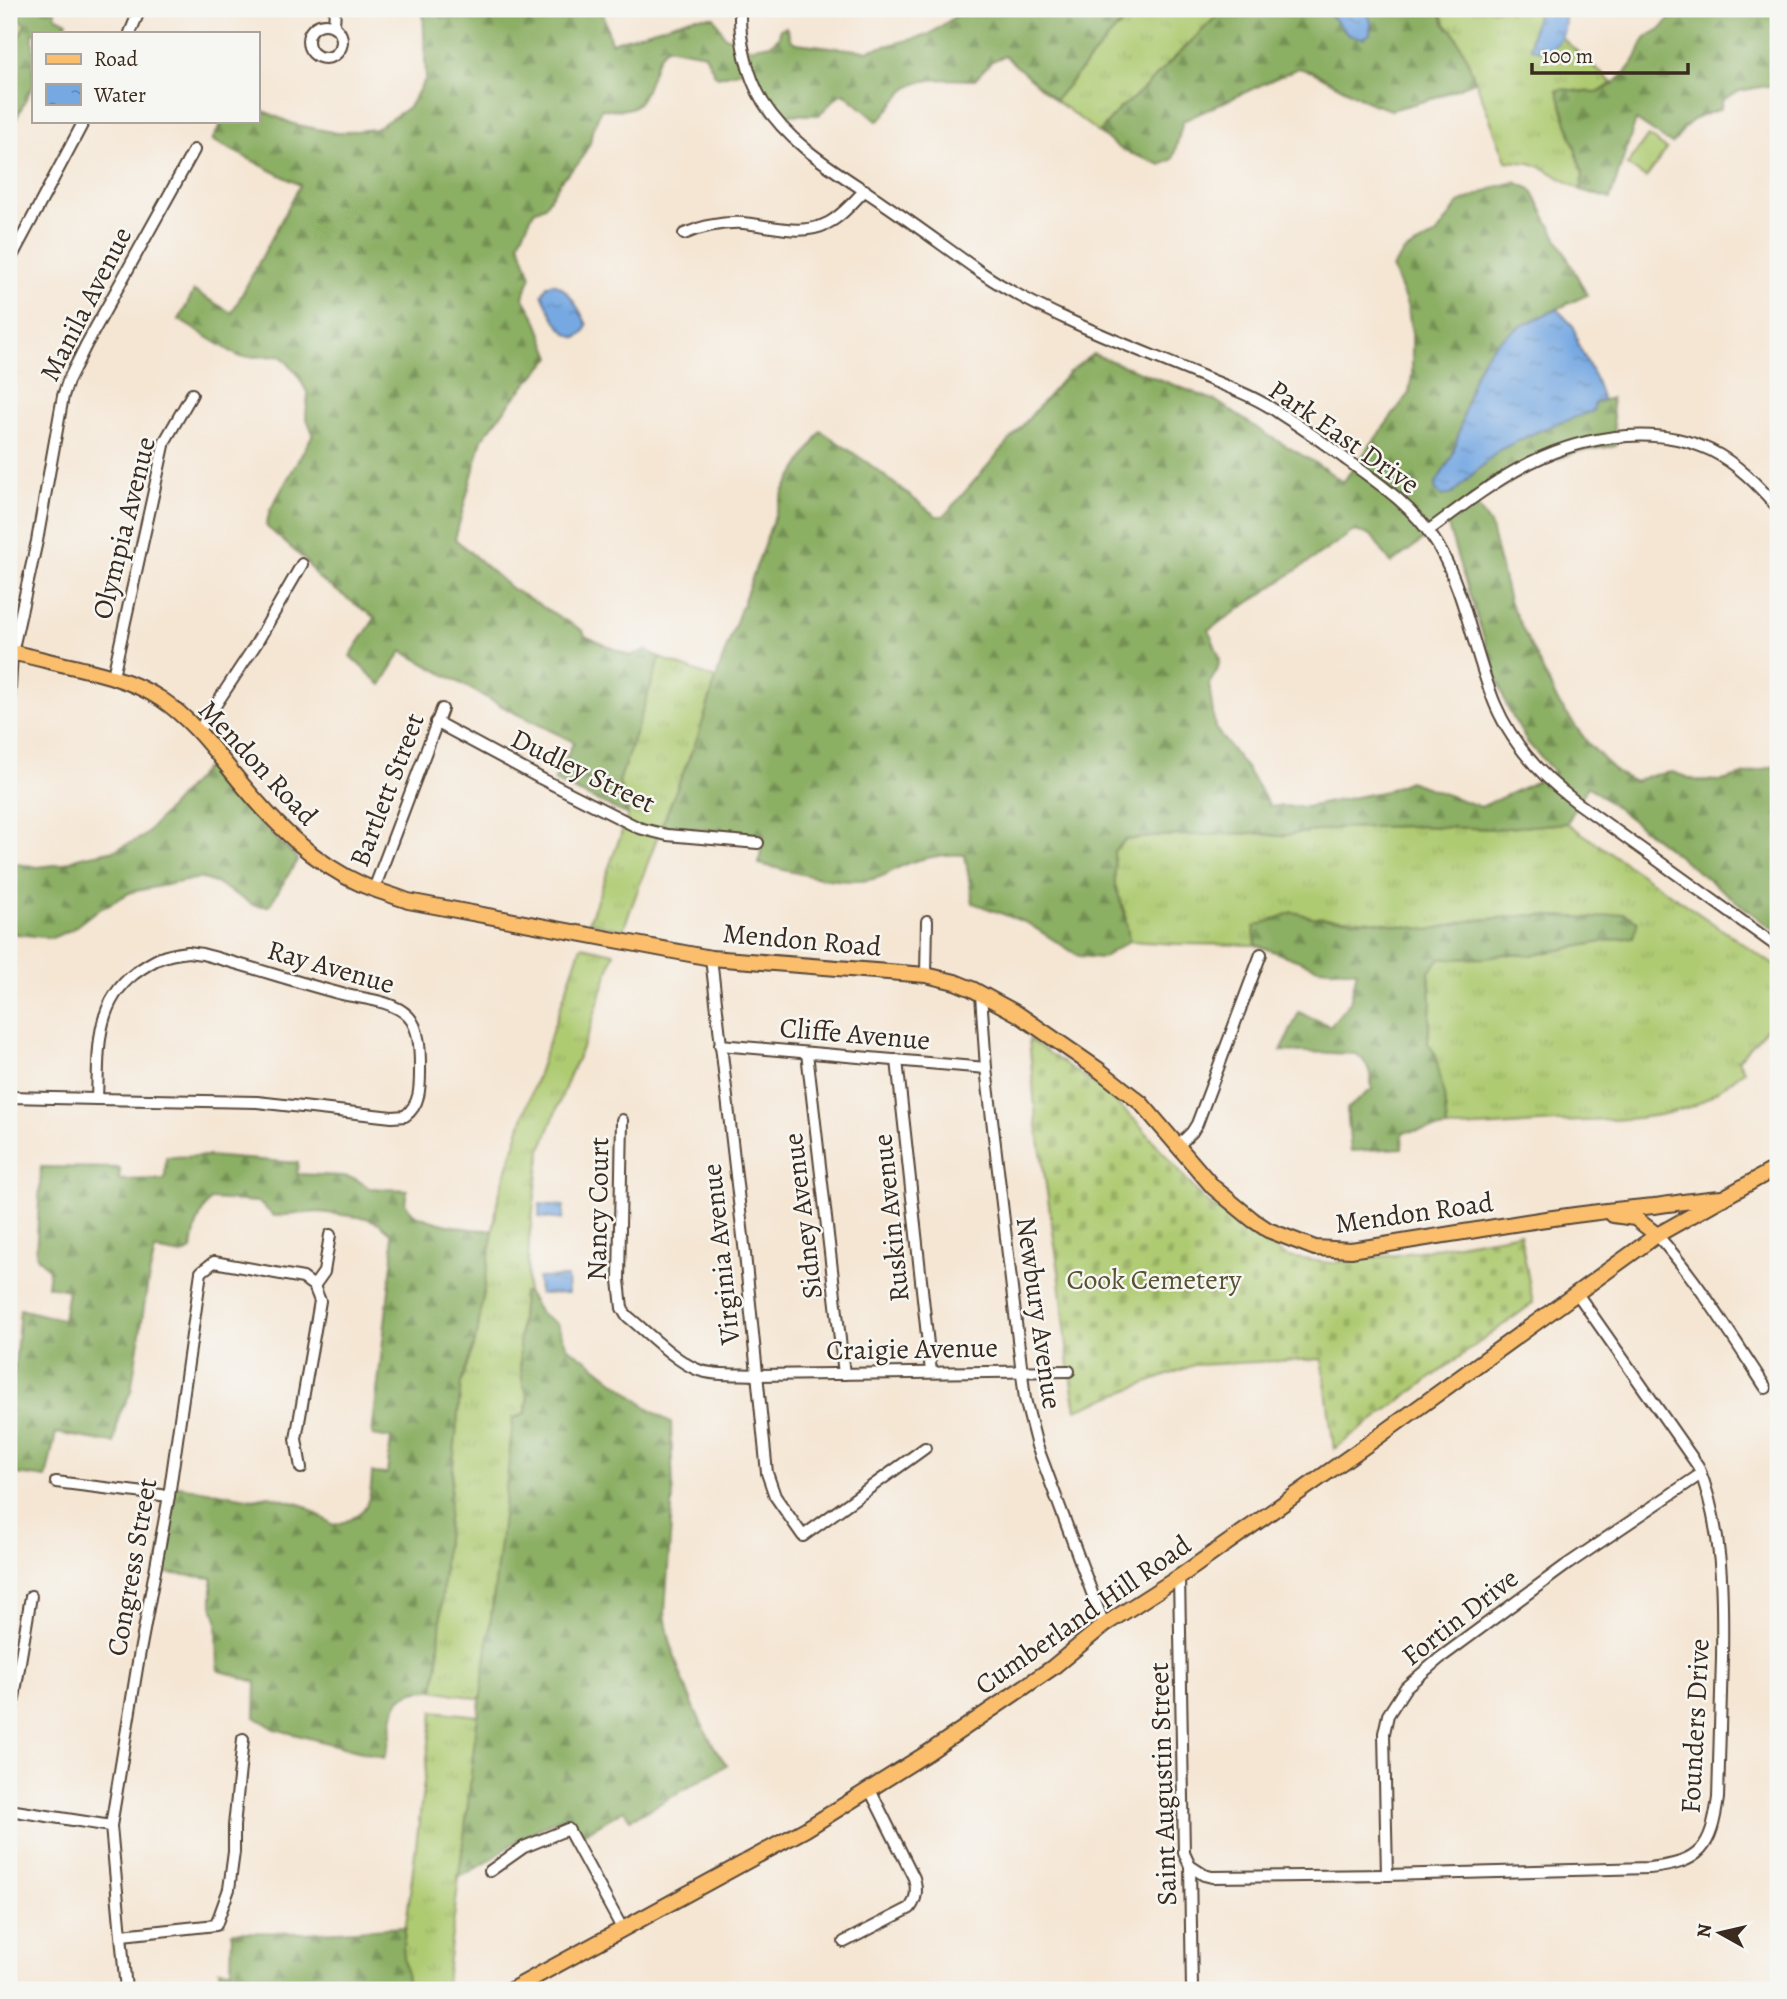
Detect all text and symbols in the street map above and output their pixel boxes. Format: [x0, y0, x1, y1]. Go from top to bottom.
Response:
legend [32, 32, 259, 122]
scale bar [1532, 32, 1687, 76]
text: 100 m [1542, 42, 1593, 70]
text: Road [94, 45, 138, 73]
text: Water [93, 81, 146, 109]
street label: Manila Avenue [31, 220, 141, 388]
street label: Park East Drive [1261, 371, 1427, 503]
street label: Olympia Avenue [83, 433, 165, 623]
street label: Mendon Road [190, 692, 327, 835]
street label: Bartlett Street [340, 708, 434, 872]
street label: Dudley Street [505, 720, 661, 822]
street label: Mendon Road [721, 914, 884, 966]
street label: Ray Avenue [263, 931, 399, 1003]
street label: Cliffe Avenue [778, 1008, 932, 1060]
street label: Sidney Avenue [774, 1131, 832, 1301]
street label: Ruskin Avenue [863, 1132, 919, 1304]
street label: Nancy Court [578, 1137, 618, 1281]
street label: Virginia Avenue [693, 1162, 749, 1347]
street label: Mendon Road [1333, 1183, 1496, 1243]
street label: Newbury Avenue [1007, 1214, 1071, 1412]
park label: Cook Cemetery [1066, 1261, 1242, 1299]
street label: Craigie Avenue [826, 1329, 998, 1369]
street label: Congress Street [98, 1475, 166, 1659]
street label: Cumberland Hill Road [967, 1526, 1199, 1704]
street label: Fortin Drive [1394, 1559, 1526, 1675]
street label: Founders Drive [1671, 1637, 1719, 1815]
street label: Saint Augustin Street [1140, 1662, 1186, 1906]
north arrow [1686, 1898, 1756, 1968]
text: N [1690, 1922, 1718, 1939]

